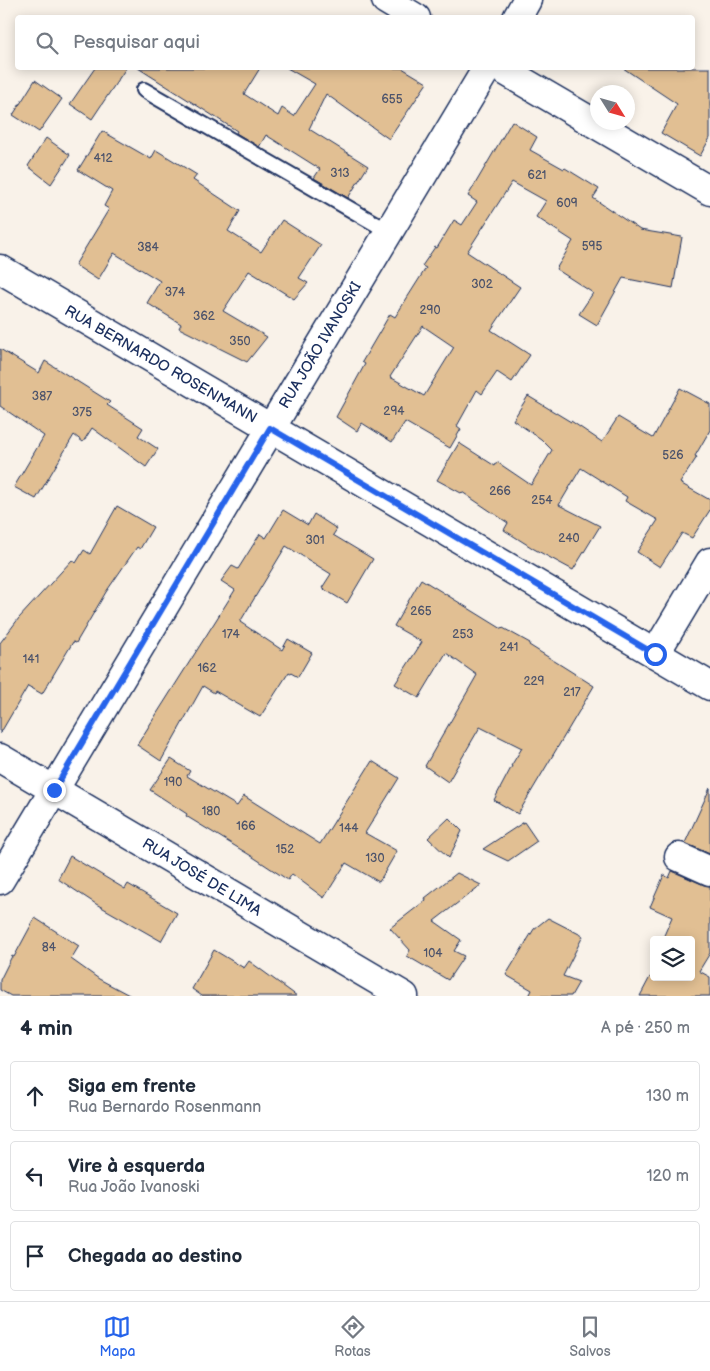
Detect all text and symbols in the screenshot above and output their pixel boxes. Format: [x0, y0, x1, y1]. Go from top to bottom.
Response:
search box [15, 15, 695, 70]
icon: search [33, 29, 61, 57]
text: Pesquisar aqui [73, 31, 200, 54]
north arrow [590, 85, 635, 130]
house number: 655 [381, 92, 403, 107]
house number: 412 [93, 151, 113, 166]
house number: 313 [330, 166, 350, 181]
house number: 621 [528, 168, 546, 183]
house number: 609 [556, 196, 578, 211]
house number: 595 [582, 239, 602, 254]
house number: 384 [137, 240, 160, 255]
house number: 302 [471, 277, 493, 292]
street label: RUA JOÃO IVANOSKI [275, 278, 366, 412]
house number: 374 [165, 285, 186, 300]
street label: RUA BERNARDO ROSENMANN [61, 301, 261, 428]
house number: 290 [419, 303, 441, 318]
house number: 362 [193, 309, 215, 324]
house number: 350 [229, 334, 251, 349]
house number: 387 [32, 389, 52, 404]
house number: 294 [383, 404, 405, 419]
house number: 375 [72, 405, 92, 420]
house number: 526 [662, 448, 684, 463]
house number: 266 [489, 484, 511, 499]
house number: 254 [531, 493, 553, 508]
house number: 240 [558, 531, 580, 546]
house number: 301 [305, 533, 325, 548]
house number: 265 [410, 604, 432, 619]
house number: 174 [222, 627, 241, 642]
house number: 253 [452, 627, 474, 642]
house number: 241 [500, 640, 518, 655]
route start [644, 643, 667, 666]
house number: 141 [23, 652, 39, 667]
house number: 162 [197, 661, 217, 676]
house number: 229 [523, 674, 545, 689]
house number: 217 [563, 685, 581, 700]
house number: 190 [164, 775, 182, 790]
route end [43, 779, 66, 802]
house number: 180 [202, 804, 220, 819]
house number: 166 [236, 819, 256, 834]
house number: 144 [339, 821, 359, 836]
street label: RUA JOSÉ DE LIMA [139, 834, 266, 921]
house number: 152 [276, 842, 294, 857]
house number: 130 [365, 851, 385, 866]
map controls [650, 936, 695, 981]
button: layers [650, 936, 695, 981]
house number: 84 [42, 940, 57, 955]
house number: 104 [423, 946, 443, 961]
text: 4 min [20, 1016, 73, 1041]
text: A pé · 250 m [601, 1019, 690, 1038]
text: Siga em frente [68, 1075, 196, 1098]
icon: ahead [21, 1082, 49, 1110]
text: 130 m [646, 1087, 689, 1106]
text: Rua Bernardo Rosenmann [68, 1098, 261, 1117]
text: Vire à esquerda [68, 1155, 205, 1178]
icon: left [21, 1162, 49, 1190]
text: 120 m [646, 1167, 689, 1186]
text: Rua João Ivanoski [68, 1178, 200, 1197]
icon: arrive [21, 1242, 49, 1270]
text: Chegada ao destino [68, 1245, 242, 1268]
tab: Mapa [99, 1313, 135, 1360]
tab: Rotas [334, 1313, 371, 1360]
tab: Salvos [570, 1313, 611, 1360]

